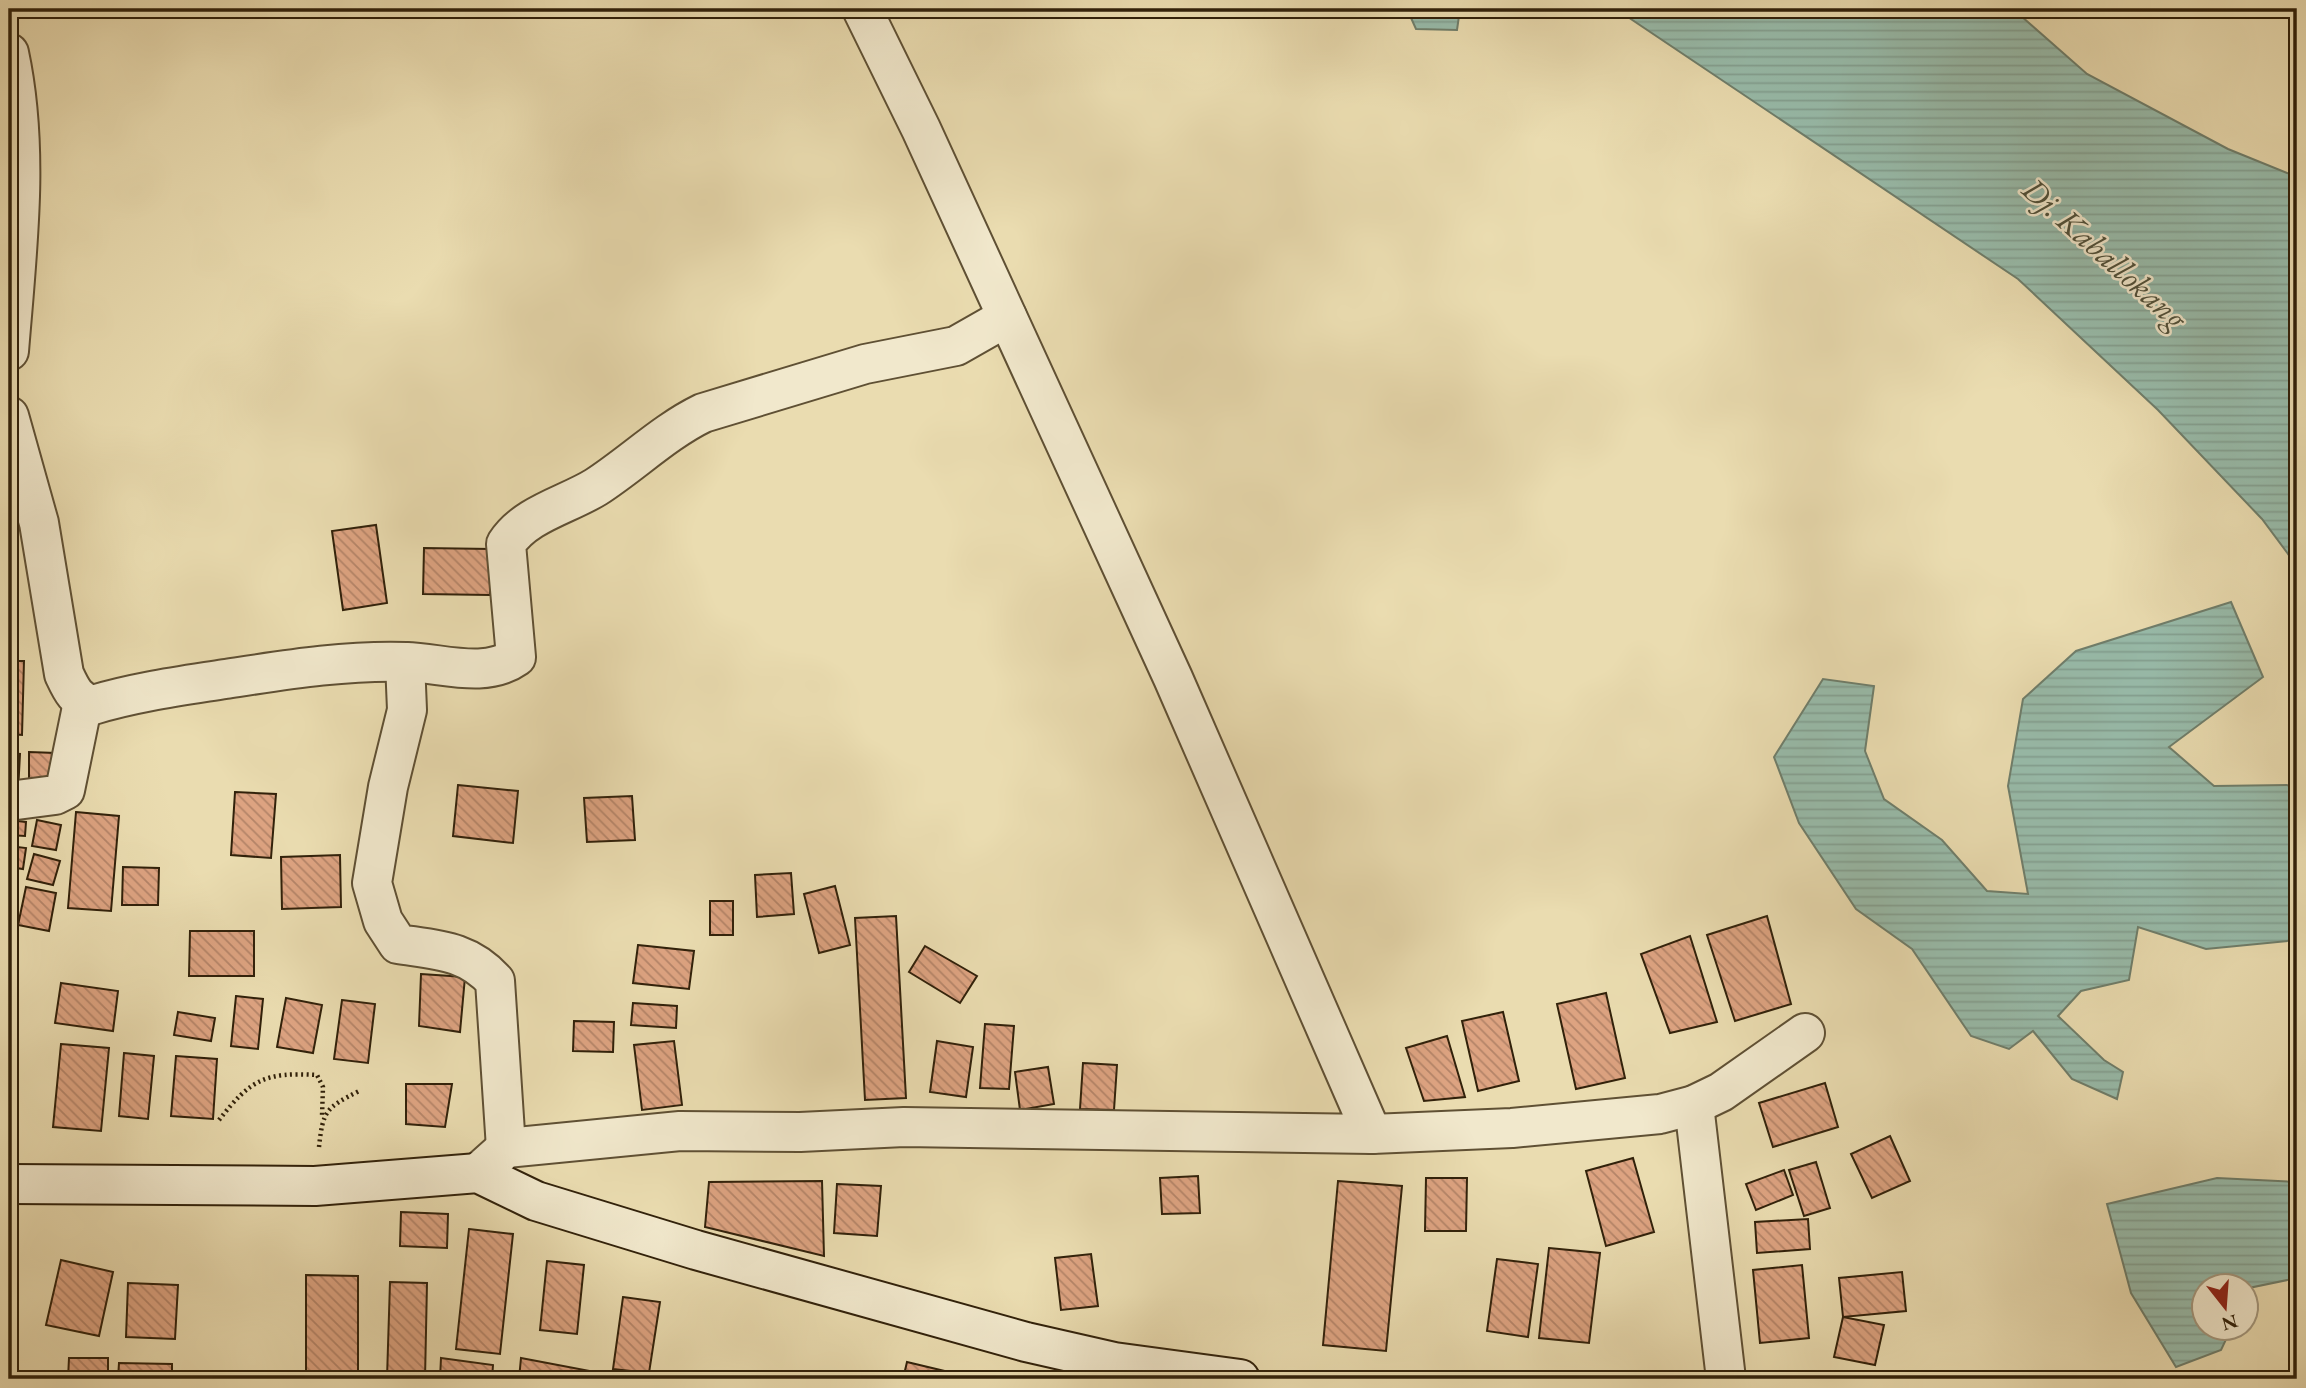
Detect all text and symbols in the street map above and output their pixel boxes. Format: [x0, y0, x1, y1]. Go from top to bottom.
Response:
water label: Dj. Kaballokang [2013, 167, 2198, 339]
north arrow [2190, 1272, 2260, 1342]
text: N [2218, 1309, 2241, 1337]

